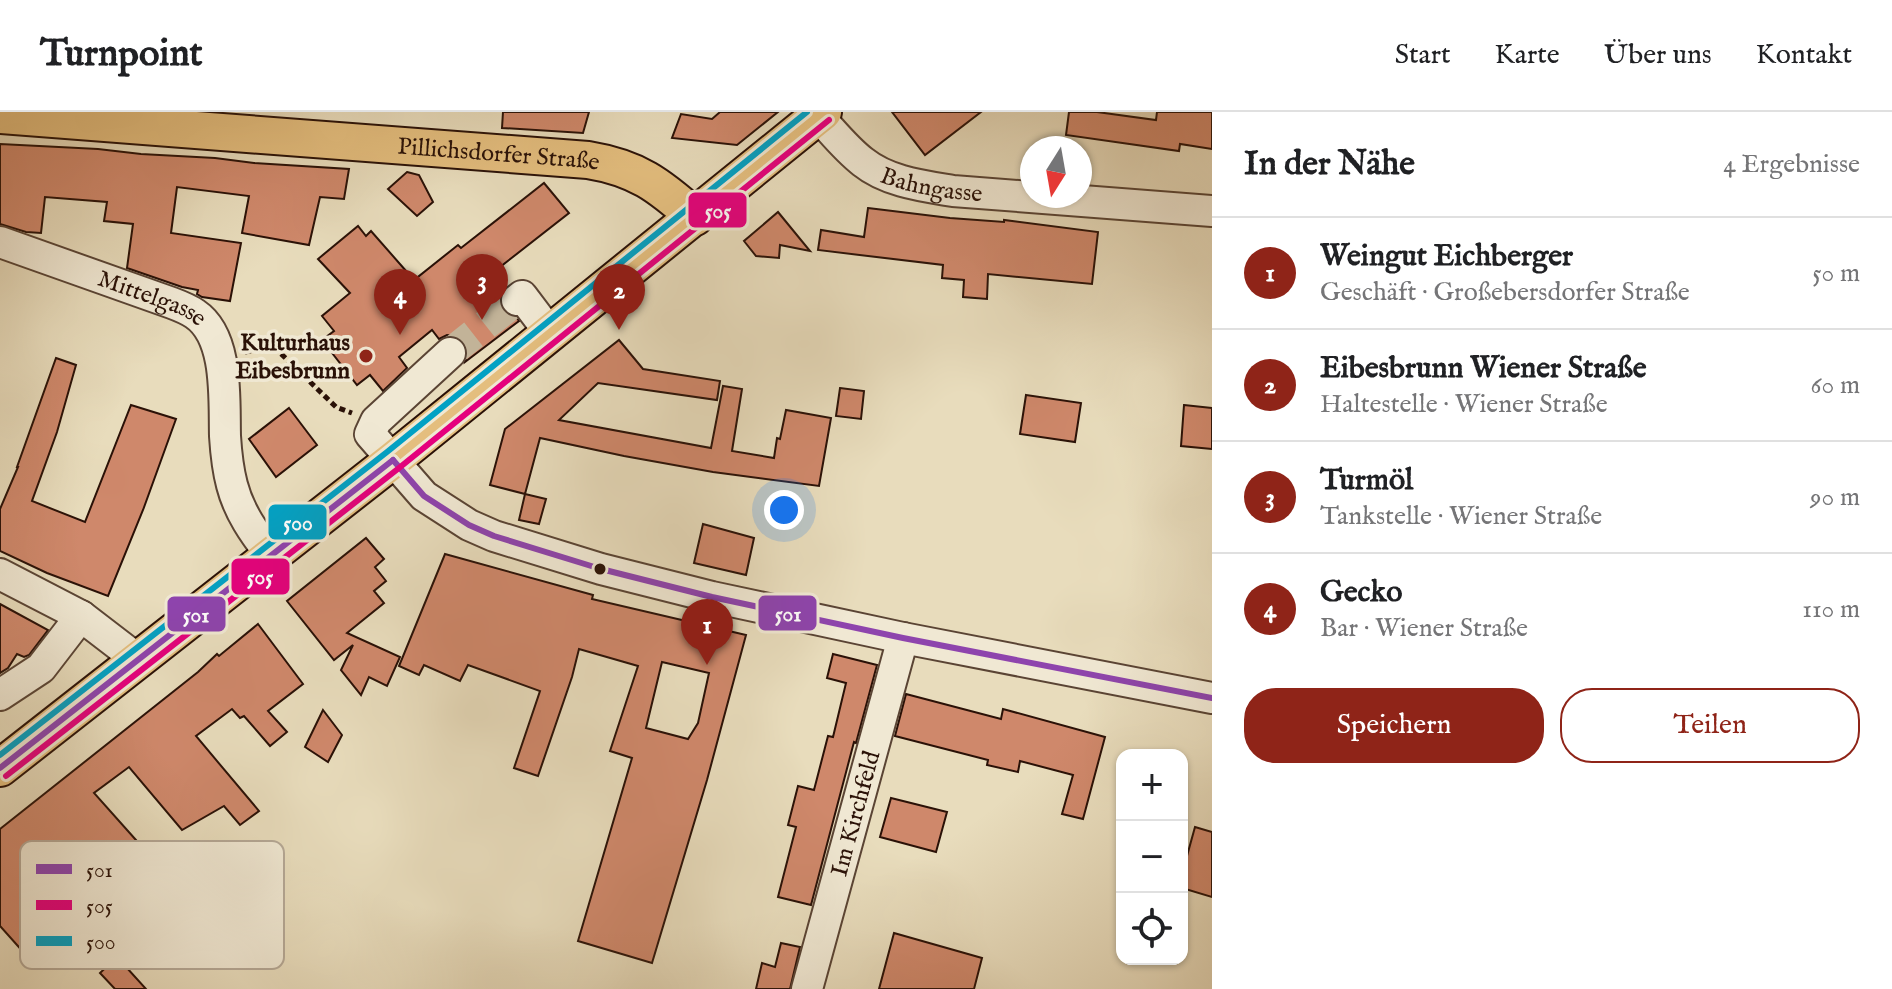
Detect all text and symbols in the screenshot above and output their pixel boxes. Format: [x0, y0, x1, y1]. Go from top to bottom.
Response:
text: Turnpoint [40, 31, 203, 79]
text: Start [1395, 38, 1451, 73]
text: Karte [1495, 38, 1560, 73]
text: Über uns [1604, 38, 1712, 73]
text: Kontakt [1756, 38, 1852, 73]
street label: Pillichsdorfer Straße [396, 131, 602, 179]
north arrow [1020, 136, 1092, 208]
text: In der Nähe [1244, 143, 1415, 186]
text: 4 Ergebnisse [1723, 148, 1860, 181]
street label: Bahngasse [875, 161, 983, 210]
line badge: 505 [687, 191, 748, 229]
text: 505 [705, 198, 731, 226]
text: Weingut Eichberger [1320, 238, 1573, 276]
pin: 3 [456, 254, 508, 320]
text: 1 [1265, 257, 1275, 290]
text: 50 m [1812, 257, 1860, 290]
street label: Mittelgasse [93, 264, 213, 334]
pin: 2 [593, 264, 645, 330]
pin: 4 [374, 269, 426, 335]
text: Geschäft · Großebersdorfer Straße [1320, 276, 1690, 309]
place label: Kulturhaus Eibesbrunn [235, 328, 351, 387]
marker: Kulturhaus Eibesbrunn [357, 347, 375, 365]
text: Eibesbrunn Wiener Straße [1320, 350, 1647, 388]
text: 2 [1264, 369, 1276, 402]
text: 60 m [1811, 369, 1860, 402]
text: Haltestelle · Wiener Straße [1320, 388, 1608, 421]
text: Turmöl [1320, 462, 1413, 500]
text: 3 [1265, 481, 1275, 514]
text: 90 m [1810, 481, 1860, 514]
your location [764, 490, 804, 530]
text: Tankstelle · Wiener Straße [1320, 500, 1602, 533]
line badge: 500 [267, 503, 328, 541]
text: 500 [283, 510, 313, 538]
line badge: 505 [230, 557, 291, 596]
unlabelled marker [592, 561, 608, 577]
text: 505 [247, 564, 273, 592]
text: Gecko [1320, 574, 1402, 612]
text: 4 [1264, 593, 1276, 626]
text: 110 m [1802, 593, 1860, 626]
line badge: 501 [757, 594, 818, 632]
line badge: 501 [166, 595, 227, 633]
pin: 1 [681, 599, 733, 665]
text: 501 [775, 601, 801, 629]
text: 501 [183, 602, 209, 630]
text: Bar · Wiener Straße [1320, 612, 1528, 645]
button: Speichern [1244, 688, 1544, 763]
button: Teilen [1560, 688, 1860, 763]
street label: Im Kirchfeld [825, 747, 888, 880]
map controls [1116, 749, 1188, 965]
button: + [1116, 749, 1188, 821]
button: − [1116, 821, 1188, 893]
legend [20, 841, 284, 969]
text: 501 [86, 857, 113, 885]
text: 505 [86, 893, 113, 921]
button: locate [1116, 893, 1188, 965]
text: 500 [86, 929, 116, 957]

